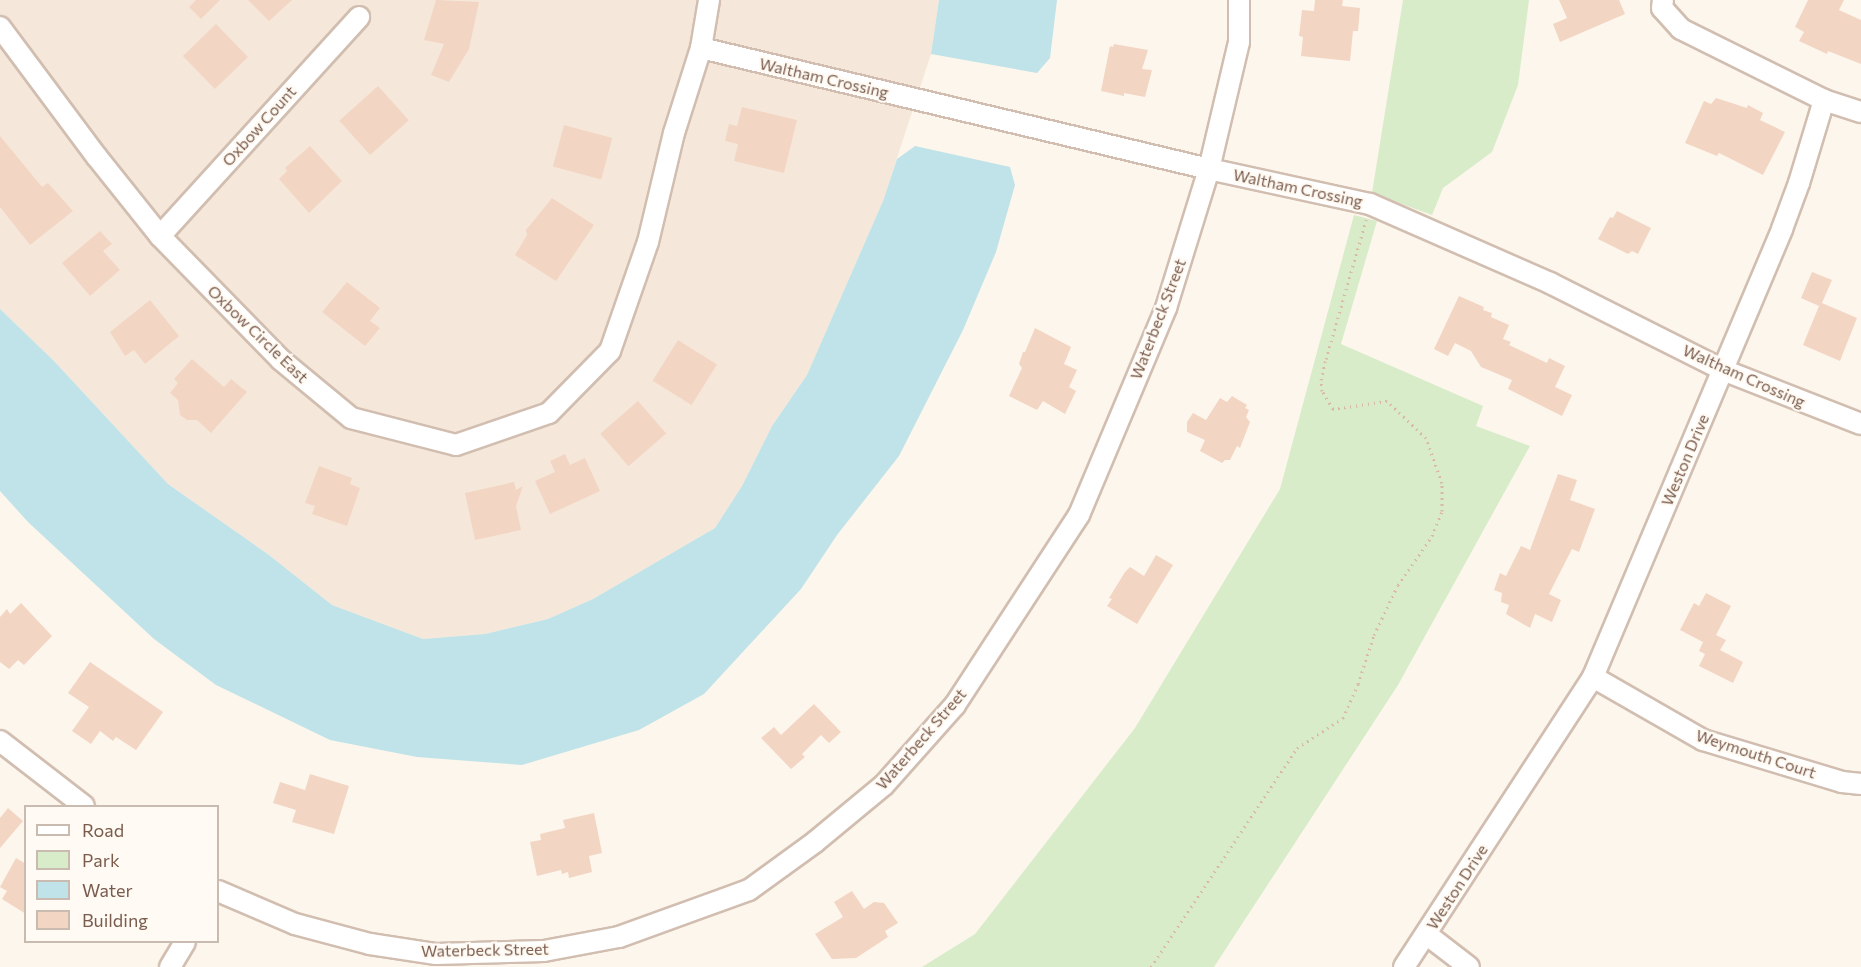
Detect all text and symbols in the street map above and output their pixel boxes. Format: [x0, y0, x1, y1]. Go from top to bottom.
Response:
street label: Waltham Crossing [758, 54, 890, 102]
street label: Oxbow Count [218, 82, 300, 170]
street label: Waltham Crossing [1231, 165, 1365, 211]
street label: Waterbeck Street [1126, 256, 1190, 382]
street label: Oxbow Circle East [204, 281, 312, 387]
street label: Waltham Crossing [1680, 340, 1808, 412]
street label: Weston Drive [1657, 411, 1713, 509]
street label: Waterbeck Street [872, 684, 970, 794]
street label: Weymouth Court [1693, 725, 1819, 783]
legend [24, 805, 219, 943]
text: Road [82, 819, 124, 841]
street label: Weston Drive [1422, 841, 1492, 933]
text: Park [82, 849, 120, 871]
text: Water [82, 879, 133, 901]
text: Building [82, 909, 148, 931]
street label: Waterbeck Street [421, 939, 549, 961]

